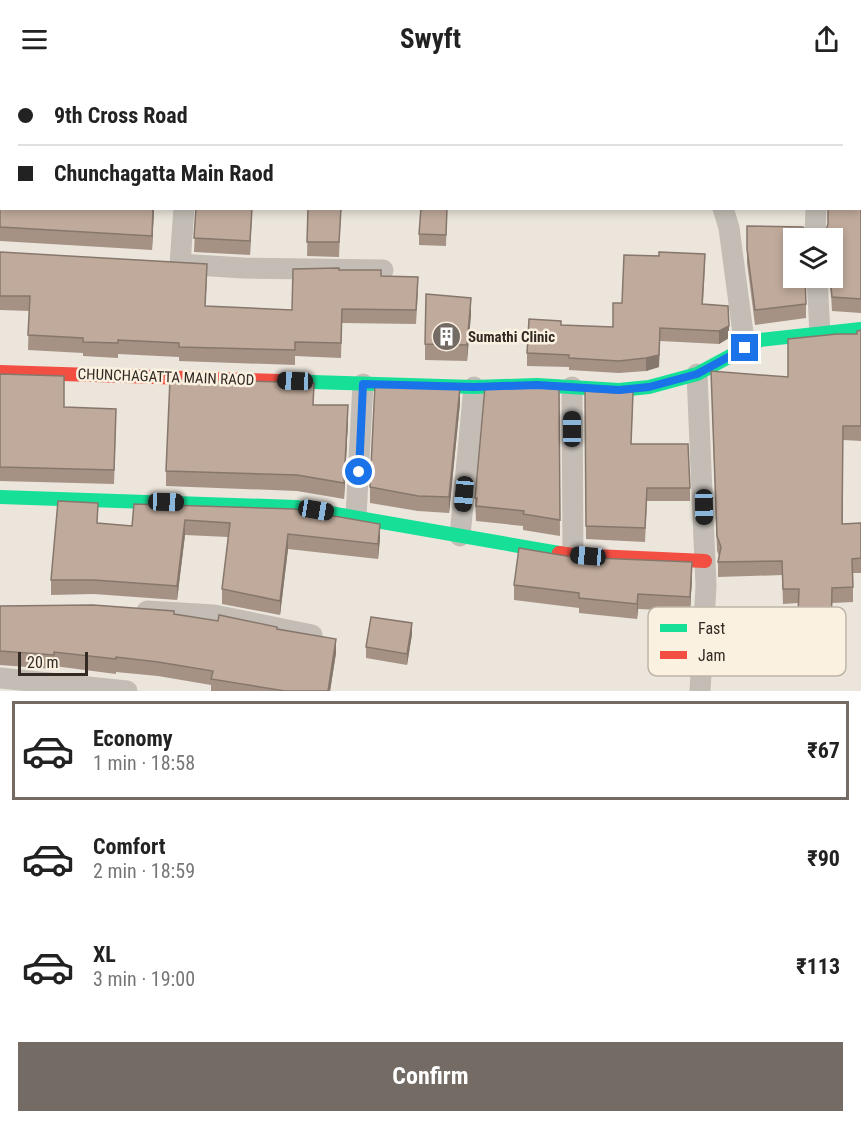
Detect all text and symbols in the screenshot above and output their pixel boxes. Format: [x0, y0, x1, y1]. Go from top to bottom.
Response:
icon: menu [18, 23, 51, 56]
text: Swyft [400, 23, 461, 55]
icon: share [810, 23, 843, 56]
text: 9th Cross Road [54, 103, 188, 128]
text: Chunchagatta Main Raod [54, 161, 274, 186]
map controls [783, 228, 843, 288]
button: layers [783, 228, 843, 288]
building icon: Sumathi Clinic [431, 321, 463, 353]
place label: Sumathi Clinic [468, 328, 555, 346]
route end [731, 334, 758, 361]
street label: CHUNCHAGATTA MAIN RAOD [77, 365, 255, 389]
car [277, 371, 313, 391]
car [563, 411, 581, 447]
route start [345, 458, 372, 485]
car [453, 475, 475, 513]
car [695, 489, 713, 525]
car [148, 492, 184, 512]
car [297, 498, 335, 522]
car [569, 545, 607, 567]
legend [648, 607, 846, 676]
text: Fast [698, 619, 725, 638]
text: Jam [698, 646, 725, 665]
scale bar [18, 649, 88, 676]
text: 20 m [27, 653, 59, 672]
icon: car [21, 724, 75, 778]
text: Economy [93, 726, 173, 751]
text: ₹67 [807, 738, 840, 763]
text: 1 min · 18:58 [93, 751, 195, 775]
icon: car [21, 832, 75, 886]
text: Comfort [93, 834, 166, 859]
text: ₹90 [807, 846, 840, 871]
text: 2 min · 18:59 [93, 859, 195, 883]
icon: car [21, 940, 75, 994]
text: XL [93, 942, 116, 967]
text: ₹113 [796, 954, 840, 979]
text: 3 min · 19:00 [93, 967, 195, 991]
button: Confirm [18, 1042, 843, 1111]

